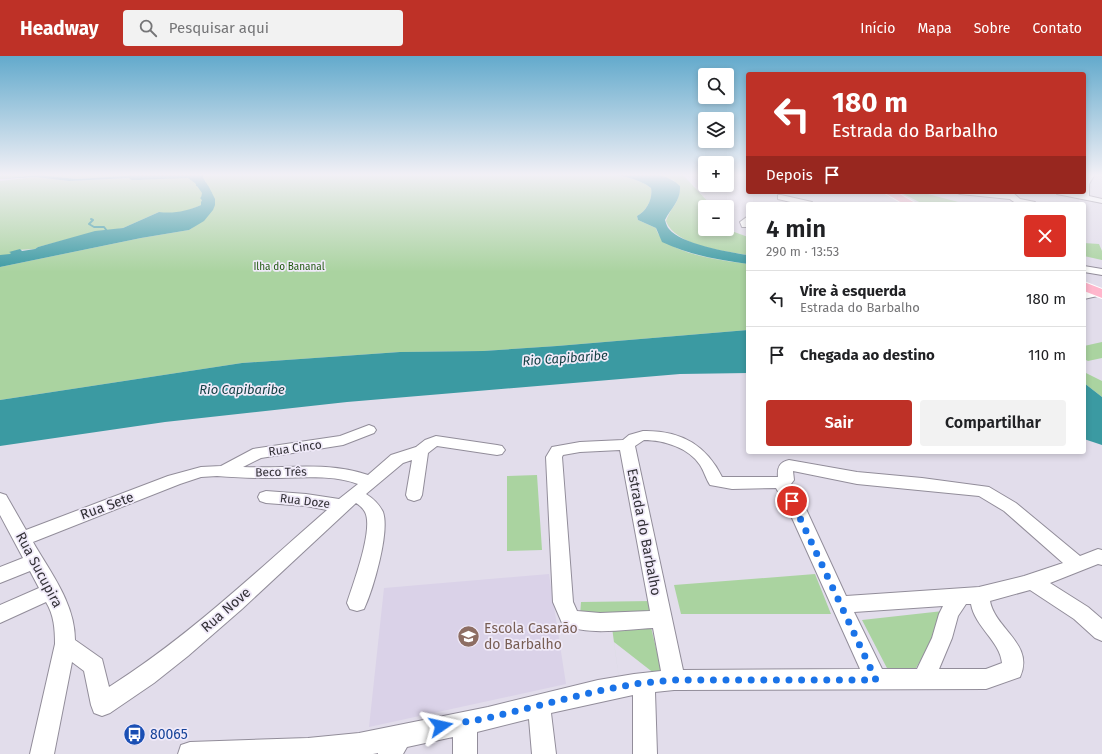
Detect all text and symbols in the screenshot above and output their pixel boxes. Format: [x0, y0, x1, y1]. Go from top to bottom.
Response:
search box [123, 10, 403, 46]
text: Headway [20, 17, 99, 40]
icon: search [137, 17, 159, 39]
text: Pesquisar aqui [169, 19, 269, 37]
text: Início [860, 20, 895, 37]
text: Mapa [917, 20, 952, 37]
text: Sobre [974, 20, 1010, 37]
text: Contato [1032, 20, 1082, 37]
map controls [698, 68, 734, 236]
button: search [698, 68, 734, 104]
text: 180 m [832, 86, 908, 119]
icon: left [766, 88, 818, 140]
button: layers [698, 112, 734, 148]
text: Estrada do Barbalho [832, 120, 998, 142]
button: + [698, 156, 734, 192]
icon: arrive [821, 164, 843, 186]
text: Depois [766, 166, 813, 184]
button: − [698, 200, 734, 236]
text: 4 min [766, 215, 826, 243]
button: close [1024, 215, 1066, 257]
text: 290 m · 13:53 [766, 244, 839, 259]
park label: Ilha do Bananal [253, 261, 325, 273]
text: Vire à esquerda [800, 282, 906, 300]
icon: left [766, 288, 788, 310]
text: 180 m [1026, 290, 1066, 308]
text: Estrada do Barbalho [800, 300, 920, 315]
icon: arrive [766, 344, 788, 366]
text: Chegada ao destino [800, 346, 935, 364]
text: 110 m [1028, 346, 1066, 364]
water label: Rio Capibaribe [522, 348, 608, 368]
water label: Rio Capibaribe [199, 382, 285, 397]
button: Sair [766, 400, 912, 446]
button: Compartilhar [920, 400, 1066, 446]
street label: Rua Cinco [267, 437, 323, 459]
street label: Beco Três [255, 465, 307, 479]
street label: Estrada do Barbalho [623, 467, 665, 597]
pin [775, 484, 809, 518]
street label: Rua Sete [78, 488, 136, 524]
icon: arrive [781, 490, 803, 512]
street label: Rua Doze [279, 491, 331, 511]
street label: Rua Sucupira [12, 529, 66, 611]
street label: Rua Nove [198, 584, 254, 636]
place label: Escola Casarão do Barbalho [484, 620, 578, 653]
school or university icon: Escola Casarão do Barbalho [456, 623, 482, 649]
position arrow [420, 705, 462, 747]
bus stop icon: 80065 [122, 721, 148, 747]
place label: 80065 [150, 726, 188, 743]

